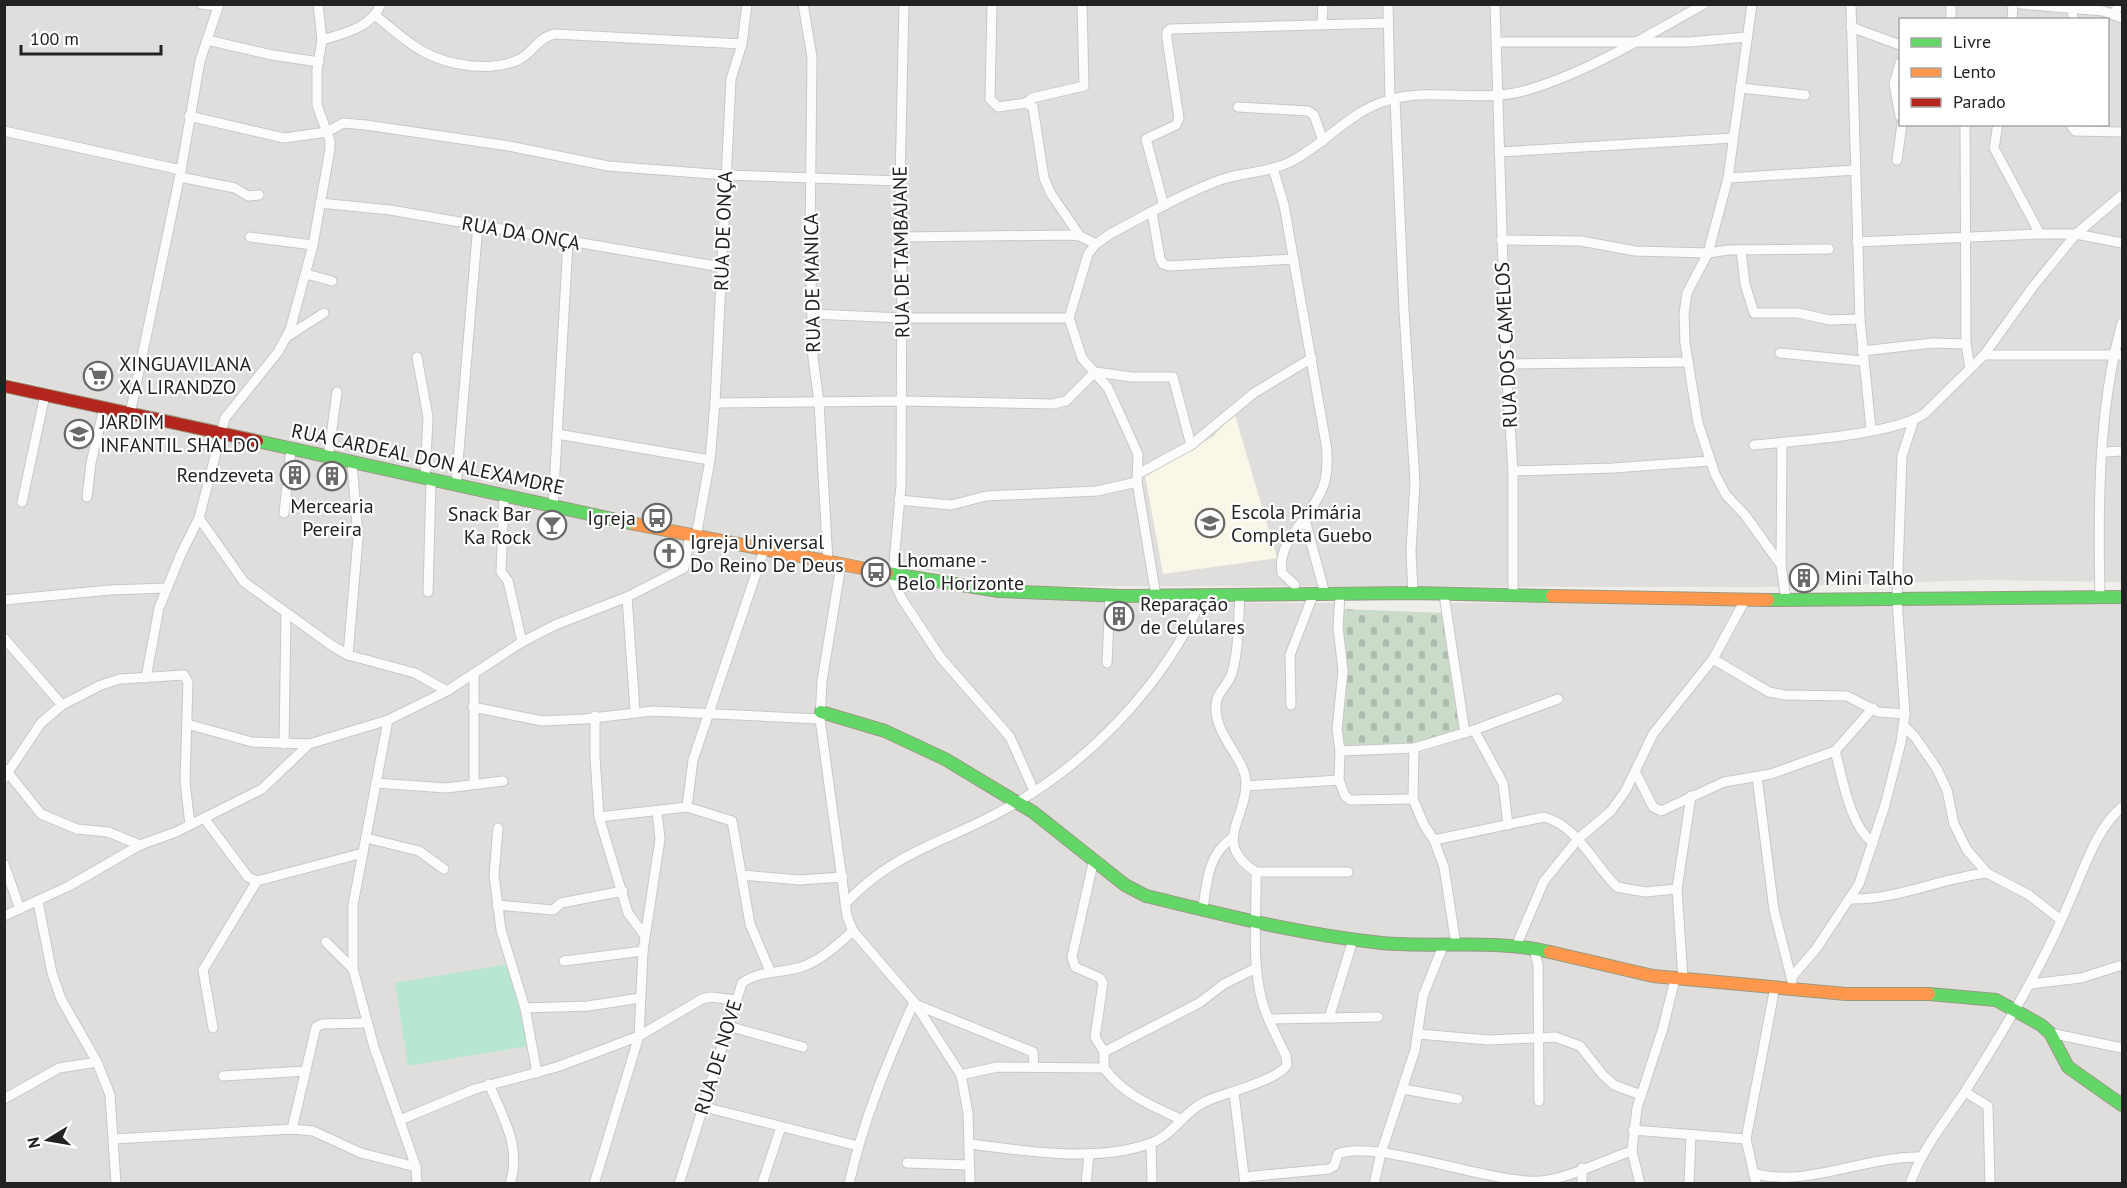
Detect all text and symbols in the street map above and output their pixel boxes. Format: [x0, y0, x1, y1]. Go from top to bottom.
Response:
scale bar [21, 18, 160, 56]
legend [1899, 18, 2109, 126]
text: 100 m [30, 27, 79, 50]
text: Livre [1953, 30, 1991, 53]
text: Lento [1953, 60, 1996, 83]
text: Parado [1953, 90, 2006, 113]
street label: RUA DE TAMBAJANE [887, 166, 915, 338]
street label: RUA DE ONÇA [708, 170, 738, 291]
street label: RUA DA ONÇA [460, 210, 582, 256]
street label: RUA DE MANICA [798, 213, 826, 353]
street label: RUA DOS CAMELOS [1489, 261, 1523, 429]
place label: XINGUAVILANA XA LIRANDZO [119, 351, 252, 400]
supermarket icon: XINGUAVILANA XA LIRANDZO [82, 360, 114, 392]
place label: JARDIM INFANTIL SHALDO [99, 409, 259, 458]
street label: RUA CARDEAL DON ALEXAMDRE [289, 417, 567, 501]
school or university icon: JARDIM INFANTIL SHALDO [63, 418, 95, 450]
building icon: Rendzeveta [279, 459, 311, 491]
building icon: Mercearia Pereira [316, 460, 348, 492]
place label: Rendzeveta [177, 462, 274, 488]
place label: Mercearia Pereira [290, 493, 374, 542]
place label: Escola Primária Completa Guebo [1231, 499, 1372, 548]
place label: Snack Bar Ka Rock [448, 501, 531, 550]
bus stop icon: Igreja [641, 502, 673, 534]
place label: Igreja [587, 505, 636, 531]
school or university icon: Escola Primária Completa Guebo [1194, 507, 1226, 539]
bar icon: Snack Bar Ka Rock [536, 509, 568, 541]
place label: Igreja Universal Do Reino De Deus [690, 529, 844, 578]
church icon: Igreja Universal Do Reino De Deus [653, 537, 685, 569]
place label: Lhomane - Belo Horizonte [897, 547, 1024, 596]
bus stop icon: Lhomane - Belo Horizonte [860, 556, 892, 588]
building icon: Mini Talho [1788, 562, 1820, 594]
place label: Mini Talho [1825, 565, 1914, 591]
place label: Reparação de Celulares [1140, 591, 1245, 640]
building icon: Reparação de Celulares [1103, 600, 1135, 632]
street label: RUA DE NOVE [688, 996, 748, 1118]
north arrow [18, 1110, 78, 1170]
text: N [22, 1136, 44, 1150]

